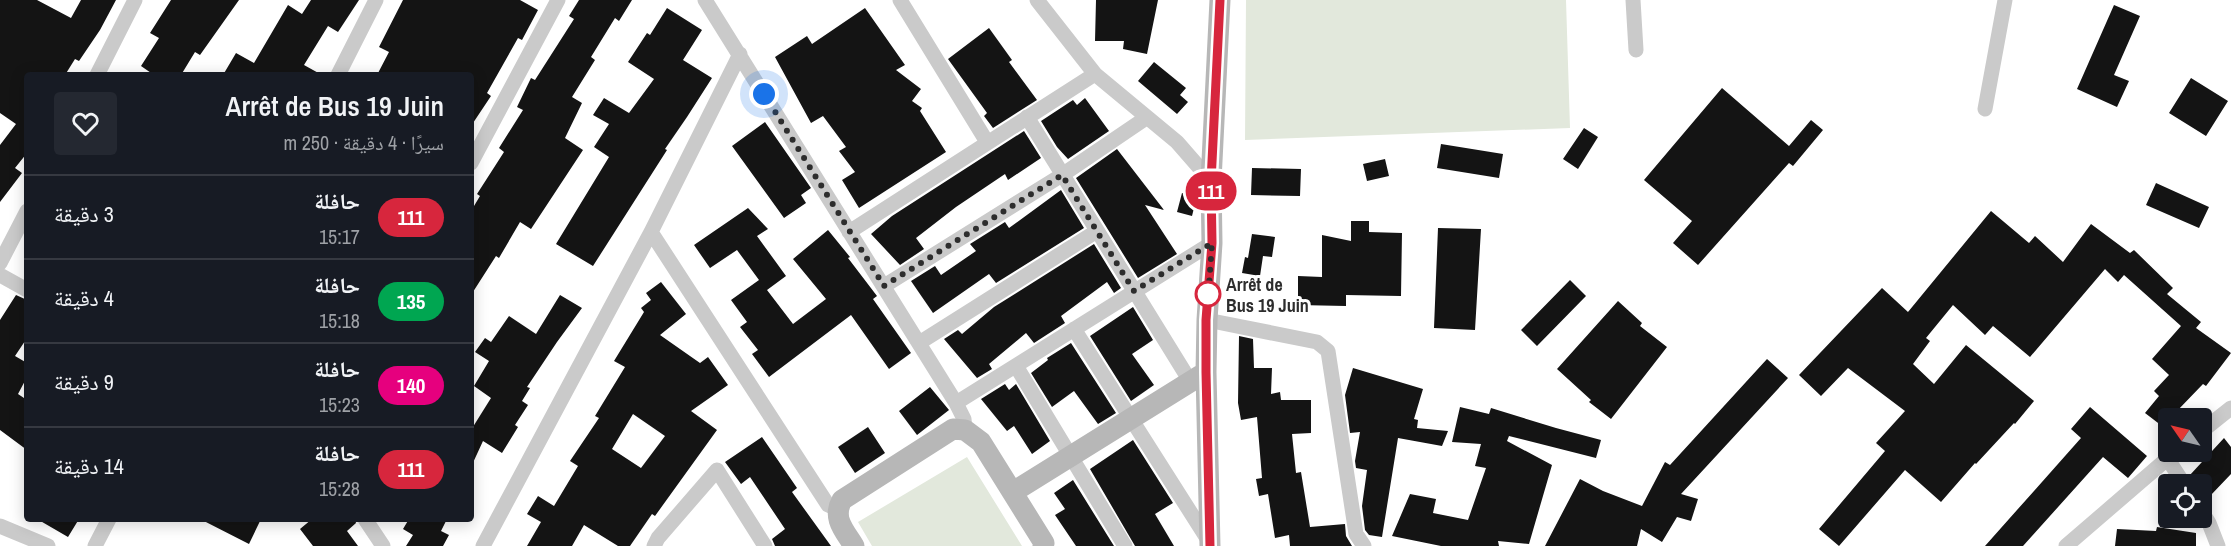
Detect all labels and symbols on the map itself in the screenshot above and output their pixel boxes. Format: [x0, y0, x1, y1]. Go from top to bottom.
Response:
your location [749, 79, 779, 109]
line badge: 111 [1176, 172, 1246, 210]
place label: Arrêt de Bus 19 Juin [1226, 272, 1309, 318]
marker: Arrêt de Bus 19 Juin [1195, 281, 1221, 307]
north arrow [2158, 408, 2212, 462]

